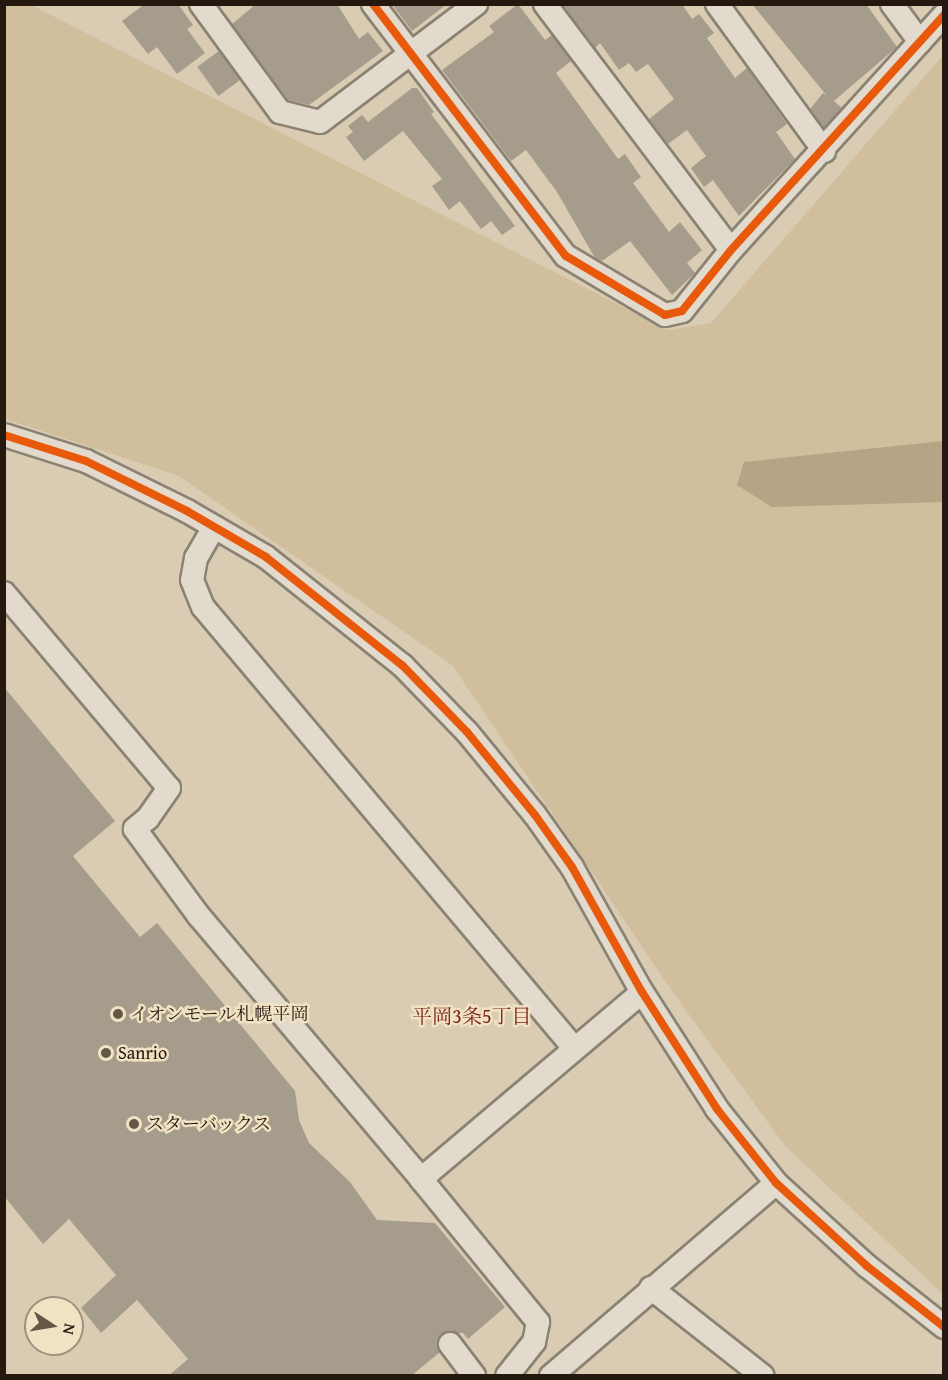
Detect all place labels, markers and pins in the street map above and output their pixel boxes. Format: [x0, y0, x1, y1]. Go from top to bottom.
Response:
place label: イオンモール札幌平岡 [130, 1003, 309, 1025]
marker: イオンモール札幌平岡 [111, 1007, 125, 1021]
place label: Sanrio [118, 1042, 167, 1064]
marker: Sanrio [99, 1046, 113, 1060]
place label: スターバックス [146, 1113, 272, 1135]
marker: スターバックス [127, 1117, 141, 1131]

